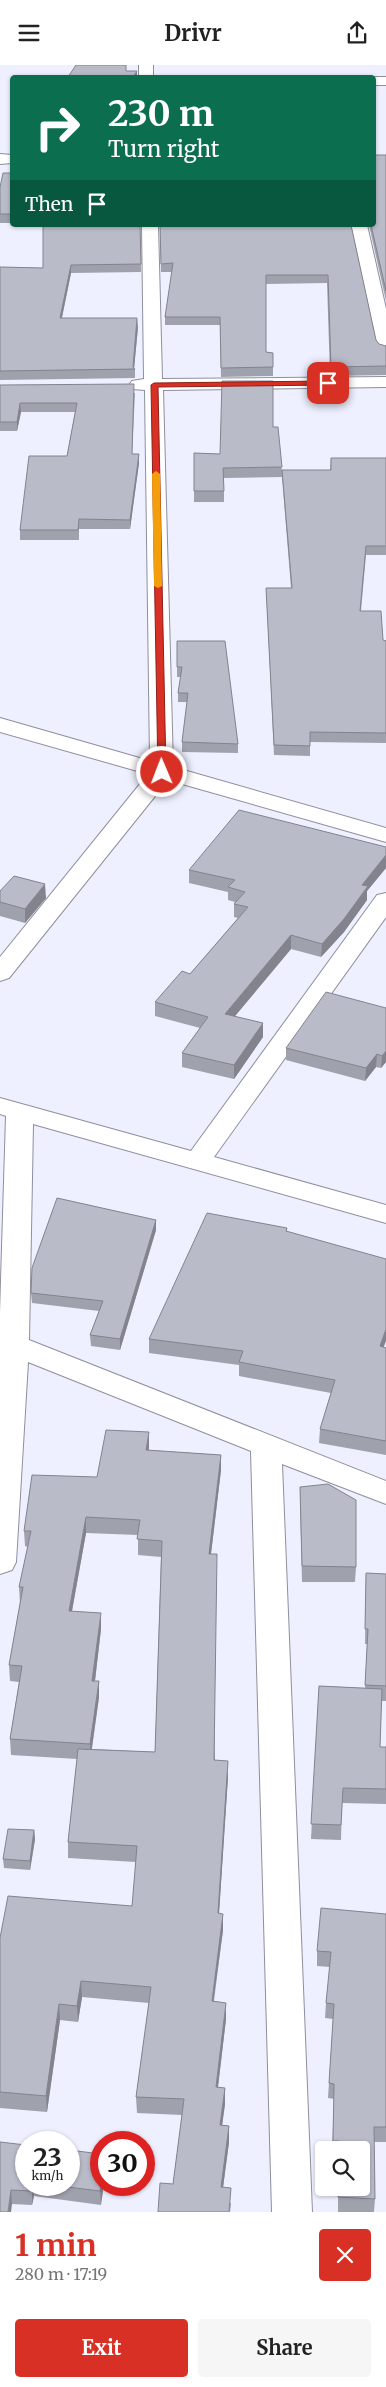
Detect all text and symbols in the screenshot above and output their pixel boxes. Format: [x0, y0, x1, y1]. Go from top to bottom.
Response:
icon: menu [15, 19, 43, 47]
text: Drivr [164, 19, 222, 47]
icon: share [343, 19, 371, 47]
text: 230 m [108, 92, 214, 136]
icon: right [25, 95, 90, 160]
text: Turn right [108, 135, 219, 163]
icon: arrive [83, 190, 111, 218]
text: Then [25, 192, 73, 216]
pin [307, 362, 349, 404]
icon: arrive [314, 369, 342, 397]
position arrow [135, 745, 187, 797]
speed limit sign: 30 [90, 2131, 155, 2196]
text: 23 [33, 2141, 62, 2173]
map controls [315, 2141, 370, 2196]
button: search [315, 2141, 370, 2196]
text: km/h [32, 2168, 63, 2183]
text: 1 min [15, 2226, 97, 2264]
button: close [319, 2229, 371, 2281]
text: 280 m · 17:19 [15, 2264, 107, 2284]
button: Exit [15, 2319, 188, 2377]
button: Share [198, 2319, 371, 2377]

